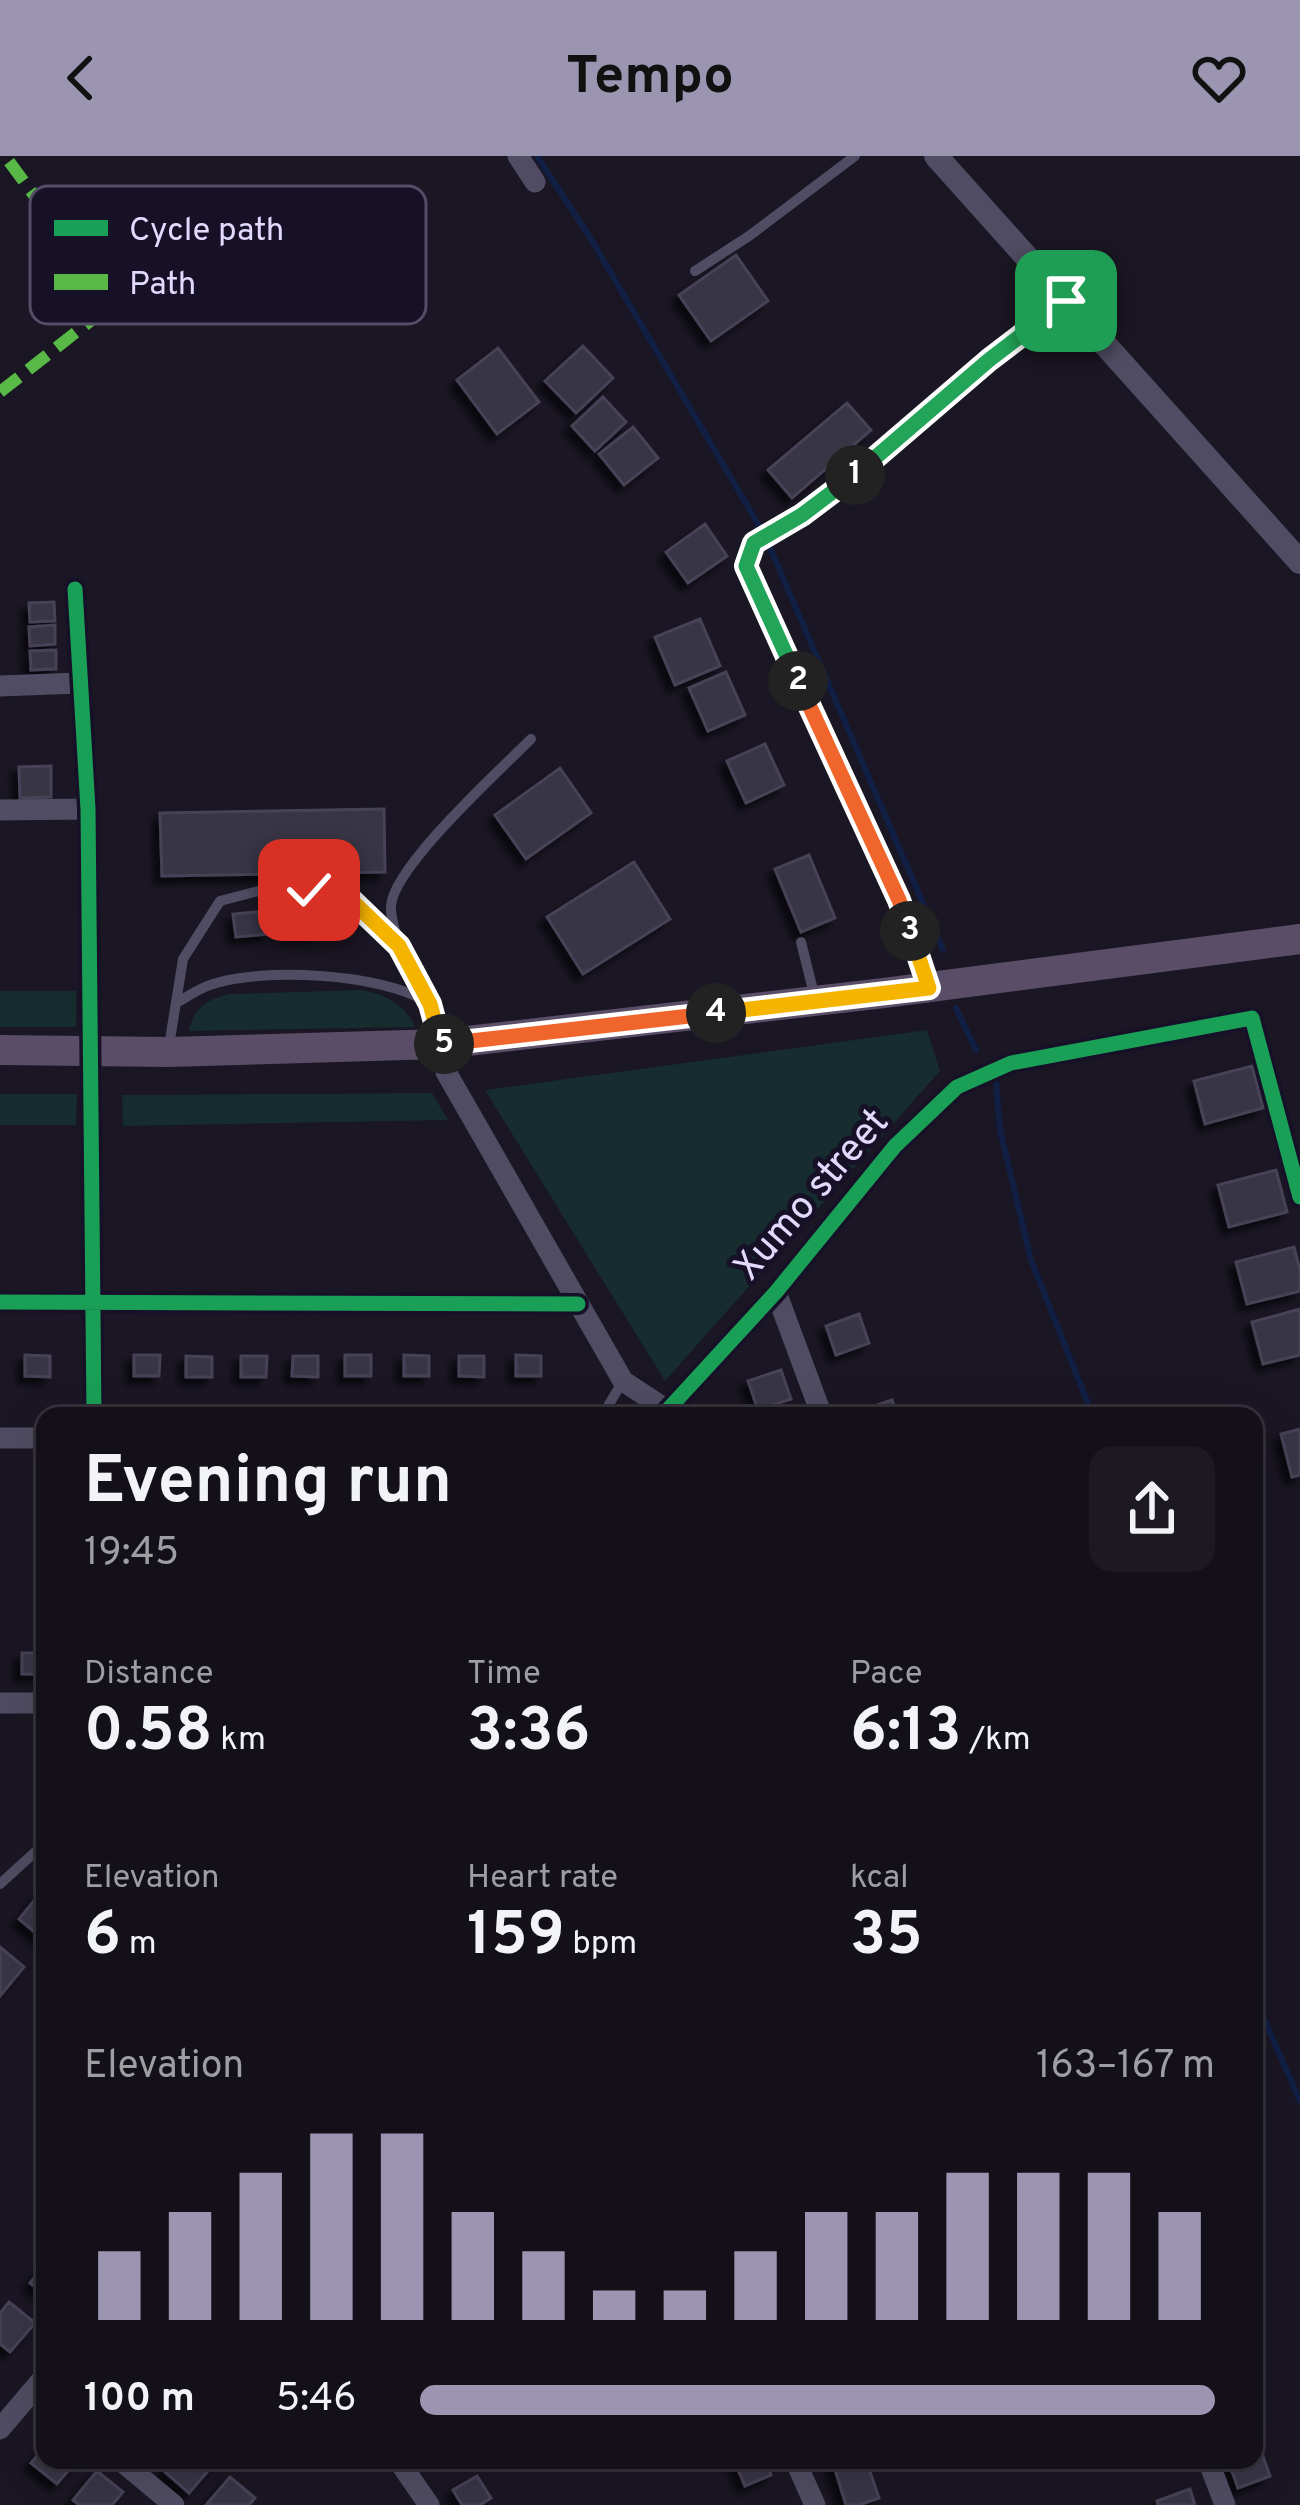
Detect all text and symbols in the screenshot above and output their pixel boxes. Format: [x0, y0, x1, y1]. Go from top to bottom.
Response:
text: Tempo [566, 44, 734, 113]
icon: back [48, 45, 114, 111]
icon: heart [1186, 45, 1252, 111]
legend [30, 186, 426, 324]
text: Cycle path [129, 211, 284, 253]
pin [1015, 250, 1117, 352]
text: Path [129, 265, 196, 307]
icon: arrive [1033, 268, 1099, 334]
pin: 1 [825, 445, 885, 505]
text: 1 [848, 454, 862, 496]
pin: 2 [768, 651, 828, 711]
text: 2 [788, 660, 808, 702]
pin [258, 839, 360, 941]
icon: check [276, 857, 342, 923]
pin: 3 [880, 901, 940, 961]
text: 3 [900, 910, 920, 952]
pin: 4 [686, 983, 746, 1043]
text: 4 [705, 992, 727, 1034]
pin: 5 [414, 1014, 474, 1074]
text: 5 [434, 1023, 454, 1065]
street label: Xumo street [725, 1100, 901, 1292]
text: Evening run [84, 1443, 452, 1526]
button: share [1089, 1446, 1215, 1572]
text: 19:45 [84, 1530, 179, 1579]
text: Distance [84, 1654, 214, 1696]
text: Time [467, 1654, 541, 1696]
text: Pace [850, 1654, 923, 1696]
text: 0.58 [84, 1696, 212, 1772]
text: 3:36 [467, 1696, 590, 1772]
text: 6:13 [850, 1696, 961, 1772]
text: km [212, 1720, 266, 1762]
text: /km [961, 1720, 1031, 1762]
text: Elevation [84, 1858, 220, 1900]
text: Heart rate [467, 1858, 618, 1900]
text: kcal [850, 1858, 909, 1900]
text: 6 [84, 1900, 121, 1976]
text: 159 [467, 1900, 565, 1976]
text: 35 [850, 1900, 923, 1976]
text: m [121, 1924, 157, 1966]
text: bpm [565, 1924, 637, 1966]
text: Elevation [84, 2043, 244, 2092]
text: 163–167 m [1036, 2043, 1215, 2092]
text: 100 m [84, 2376, 195, 2425]
text: 5:46 [276, 2376, 357, 2425]

